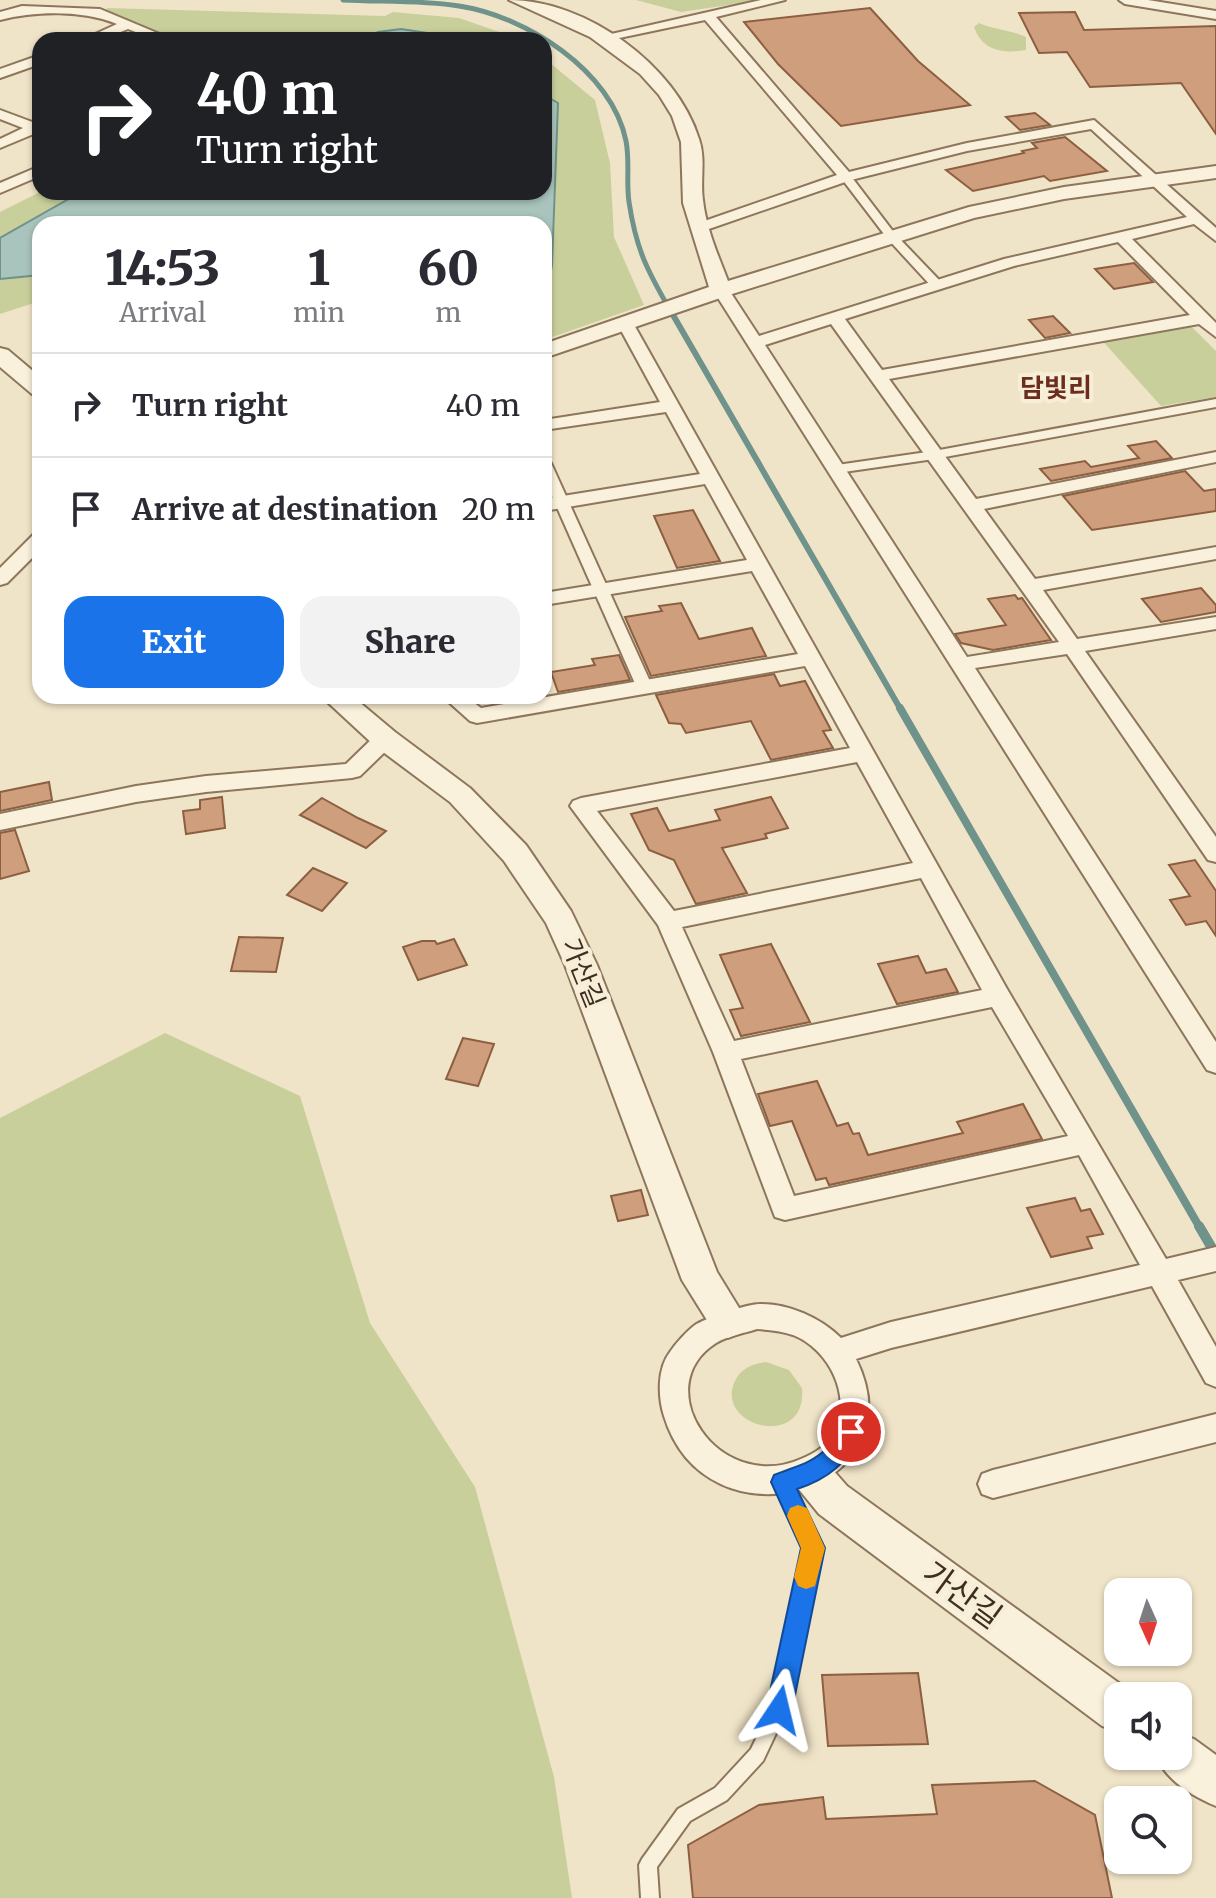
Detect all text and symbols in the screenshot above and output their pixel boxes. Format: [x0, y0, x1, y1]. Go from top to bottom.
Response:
text: 40 m [196, 59, 338, 129]
icon: right [64, 64, 168, 168]
text: Turn right [196, 128, 378, 173]
text: 14:53 [105, 238, 220, 298]
text: 1 [308, 238, 330, 298]
text: 60 [418, 238, 479, 298]
text: Arrival [119, 296, 206, 329]
text: min [293, 296, 345, 329]
text: m [435, 296, 461, 329]
district label: 담빛리 [1020, 371, 1092, 404]
icon: right [64, 383, 108, 427]
text: Turn right [132, 386, 288, 424]
text: 40 m [446, 386, 520, 424]
icon: arrive [64, 487, 108, 531]
text: Arrive at destination [132, 490, 438, 528]
text: 20 m [462, 490, 535, 528]
button: Exit [64, 596, 284, 688]
button: Share [300, 596, 520, 688]
street label: 가산길 [555, 933, 612, 1012]
pin [817, 1398, 885, 1466]
icon: arrive [829, 1410, 873, 1454]
street label: 가산길 [915, 1553, 1009, 1637]
north arrow [1104, 1578, 1192, 1666]
map controls [1104, 1578, 1192, 1874]
position arrow [737, 1668, 821, 1752]
button: sound [1104, 1682, 1192, 1770]
button: search [1104, 1786, 1192, 1874]

